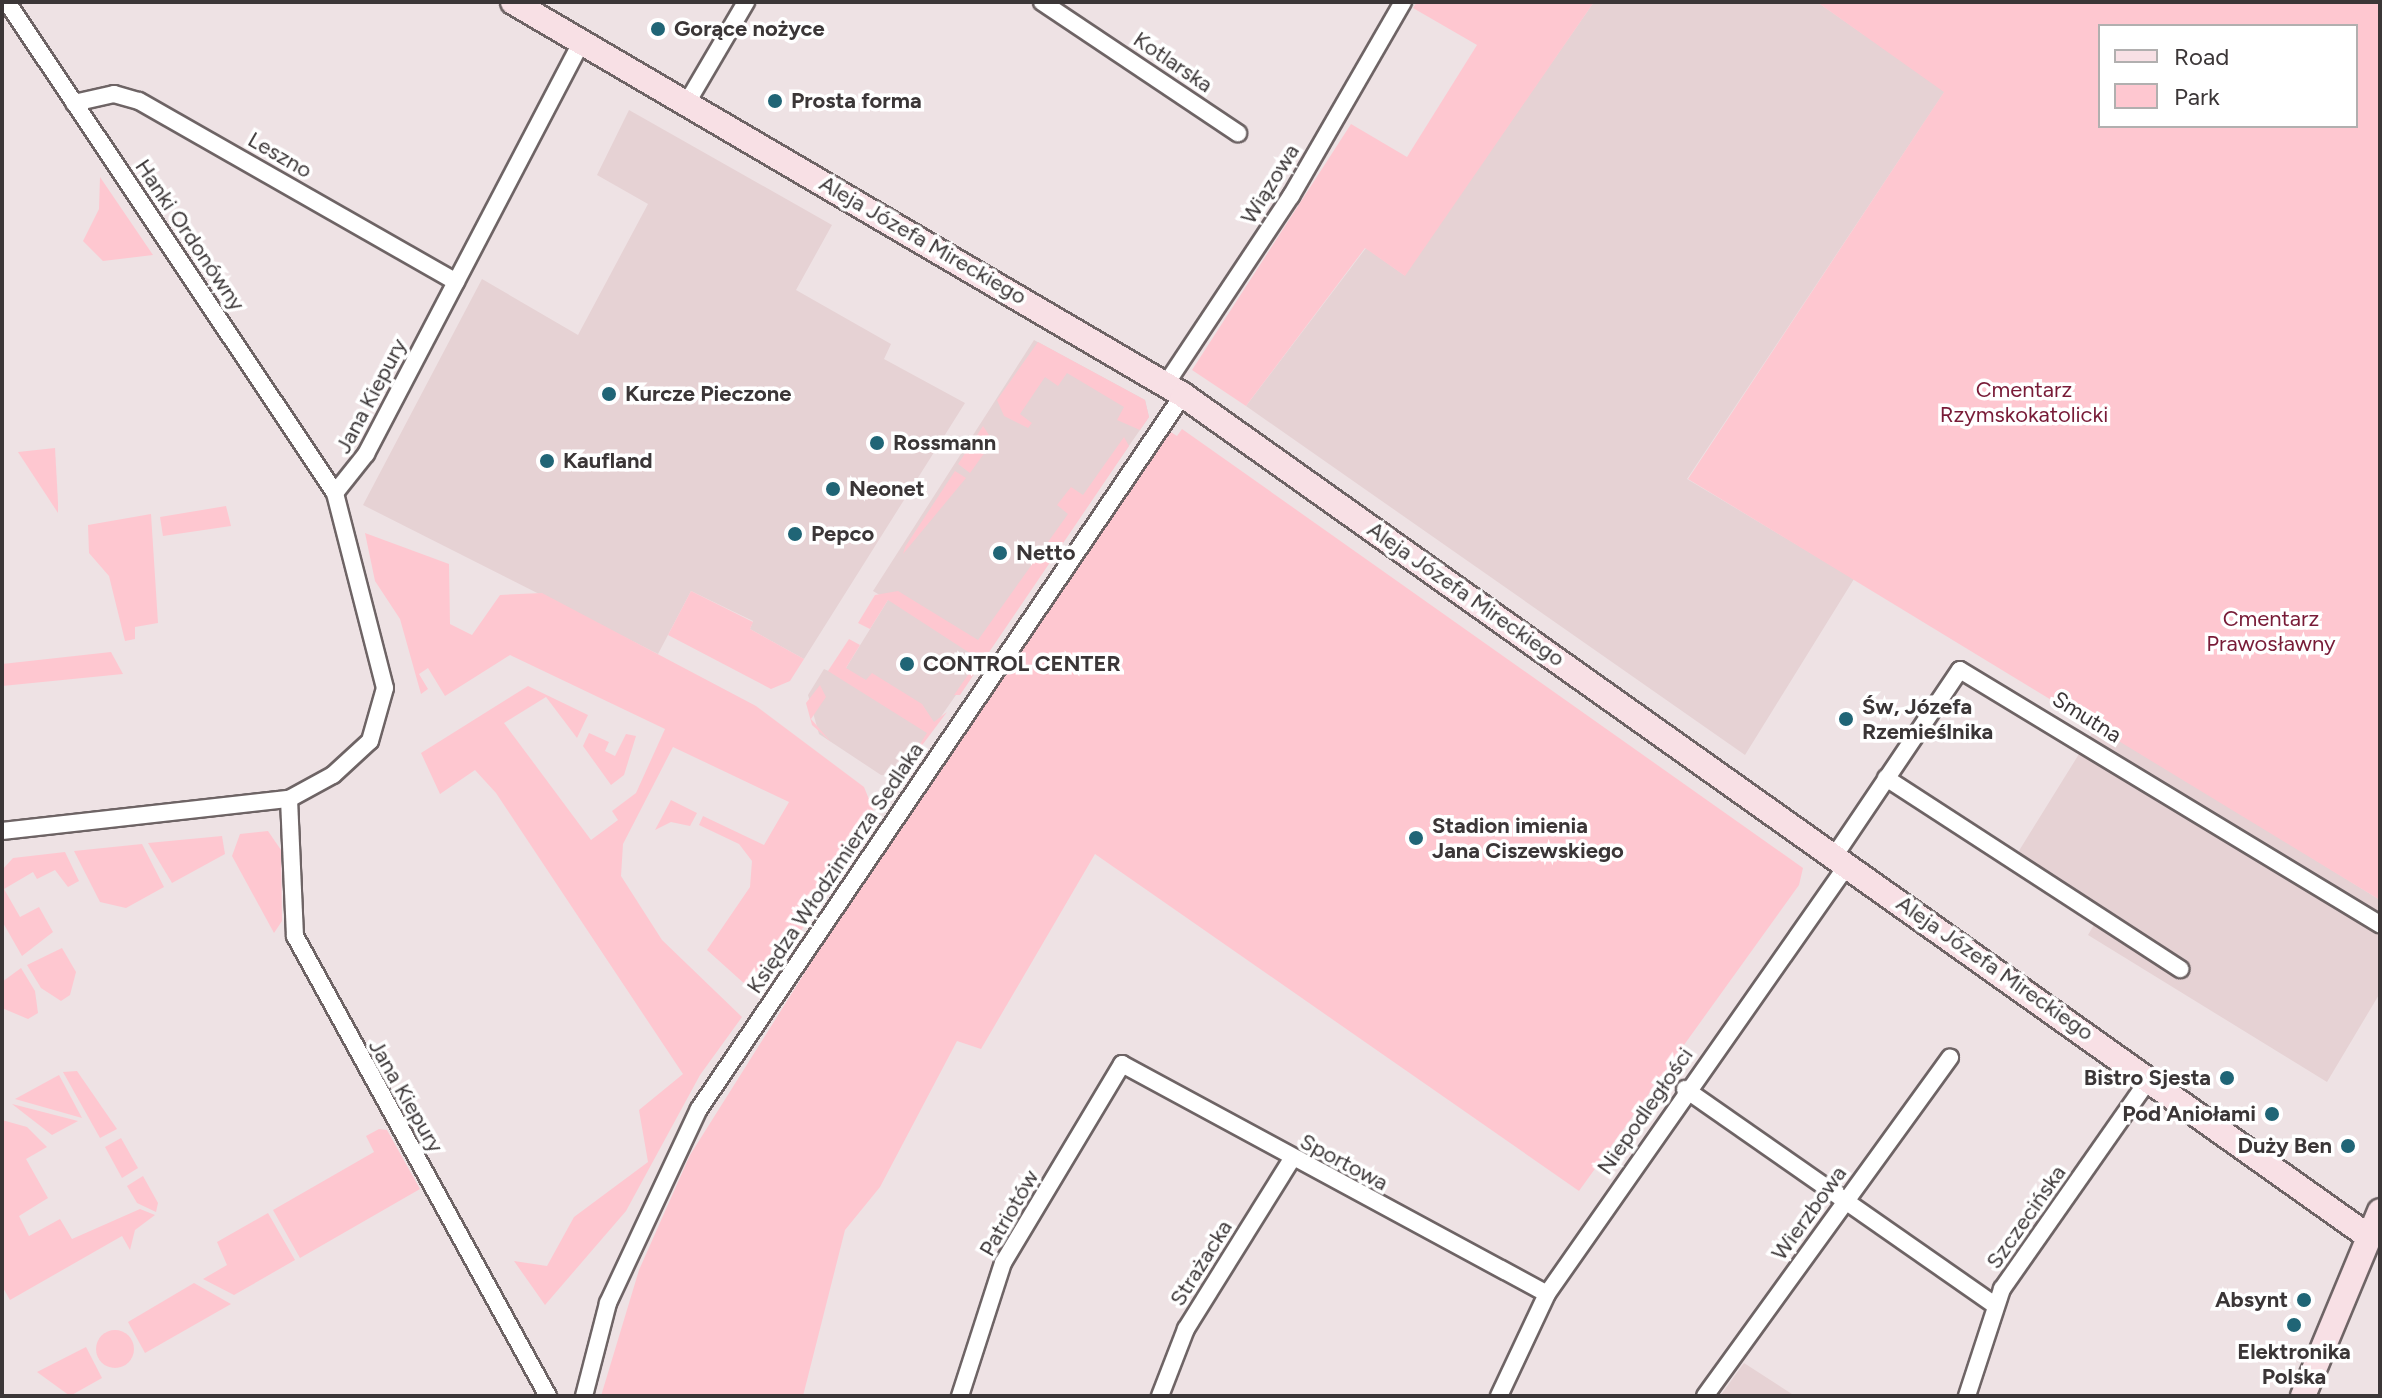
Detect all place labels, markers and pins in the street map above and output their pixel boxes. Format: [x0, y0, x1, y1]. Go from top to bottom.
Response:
place label: Gorące nożyce [674, 16, 825, 42]
marker: Gorące nożyce [649, 20, 667, 38]
place label: Prosta forma [791, 88, 922, 114]
marker: Prosta forma [766, 92, 784, 110]
place label: Kurcze Pieczone [625, 381, 791, 407]
marker: Kurcze Pieczone [600, 385, 618, 403]
place label: Rossmann [893, 430, 996, 456]
marker: Rossmann [868, 434, 886, 452]
place label: Kaufland [563, 448, 653, 474]
marker: Kaufland [538, 452, 556, 470]
place label: Neonet [849, 476, 925, 502]
marker: Neonet [824, 480, 842, 498]
place label: Pepco [811, 521, 874, 547]
marker: Pepco [786, 525, 804, 543]
place label: Netto [1016, 540, 1075, 566]
marker: Netto [991, 544, 1009, 562]
place label: CONTROL CENTER [923, 651, 1121, 677]
marker: CONTROL CENTER [898, 655, 916, 673]
place label: Św, Józefa Rzemieślnika [1862, 693, 1993, 744]
marker: Św, Józefa Rzemieślnika [1837, 710, 1855, 728]
place label: Stadion imienia Jana Ciszewskiego [1432, 812, 1624, 864]
marker: Stadion imienia Jana Ciszewskiego [1407, 829, 1425, 847]
place label: Bistro Sjesta [2084, 1065, 2211, 1091]
marker: Bistro Sjesta [2218, 1069, 2236, 1087]
place label: Pod Aniołami [2122, 1101, 2256, 1127]
marker: Pod Aniołami [2263, 1105, 2281, 1123]
place label: Duży Ben [2238, 1133, 2332, 1159]
marker: Duży Ben [2339, 1137, 2357, 1155]
place label: Absynt [2215, 1287, 2288, 1313]
marker: Absynt [2295, 1291, 2313, 1309]
marker: Elektronika Polska [2285, 1316, 2303, 1334]
place label: Elektronika Polska [2237, 1338, 2351, 1390]

